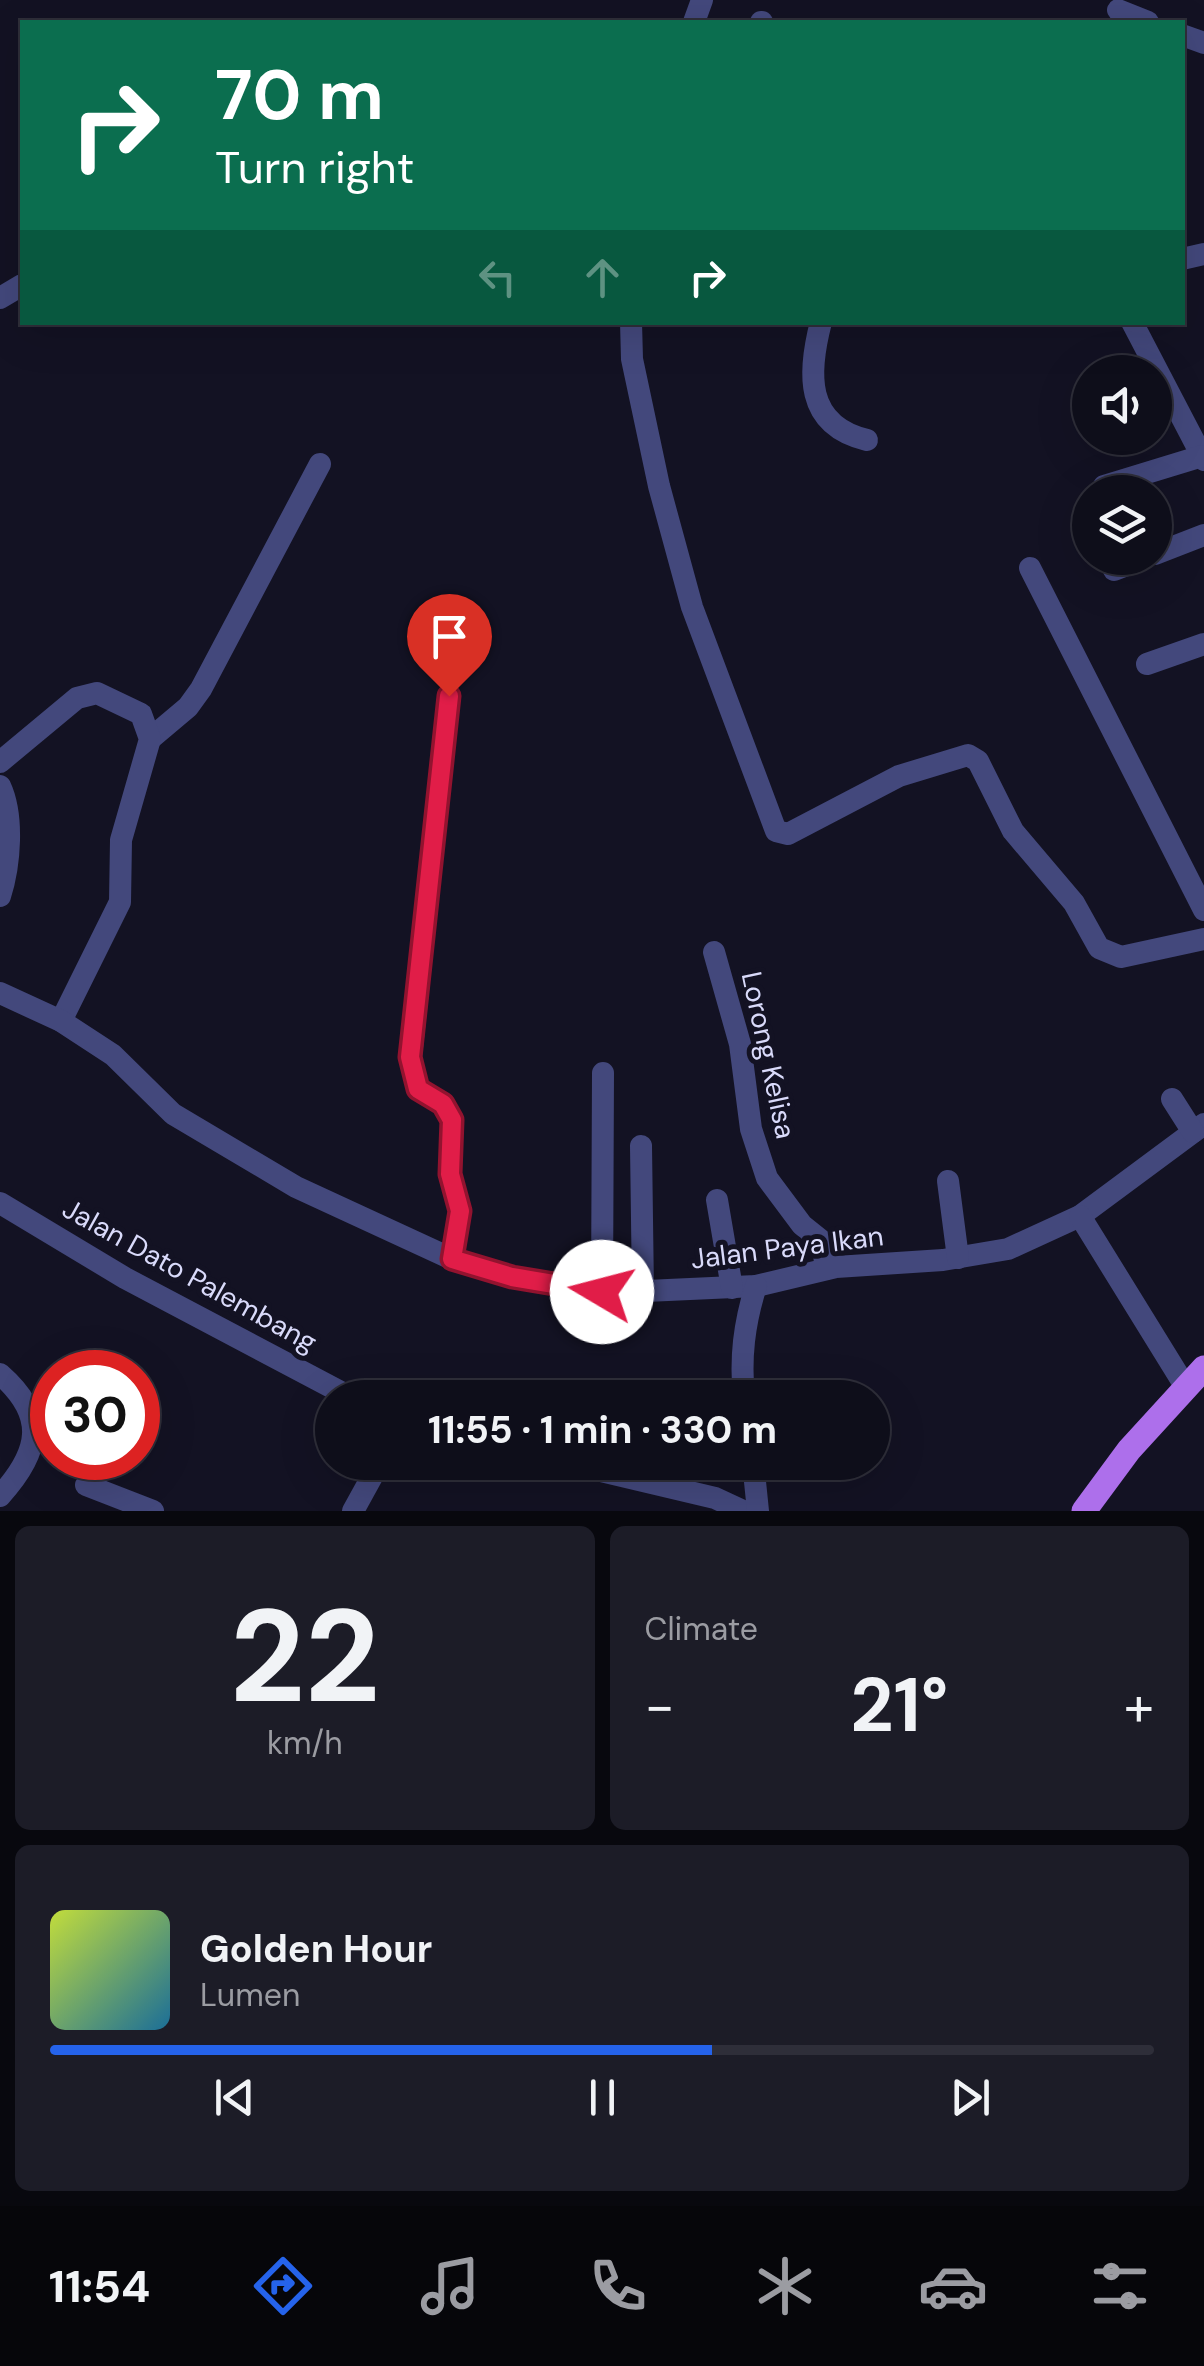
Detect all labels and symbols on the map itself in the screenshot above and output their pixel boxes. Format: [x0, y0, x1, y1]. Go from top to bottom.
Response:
pin [407, 594, 492, 697]
street label: Lorong Kelisa [733, 968, 804, 1142]
street label: Jalan Dato Palembang [56, 1190, 324, 1361]
street label: Jalan Paya Ikan [689, 1217, 886, 1278]
position arrow [550, 1240, 654, 1344]
speed limit sign: 30 [30, 1350, 160, 1480]

